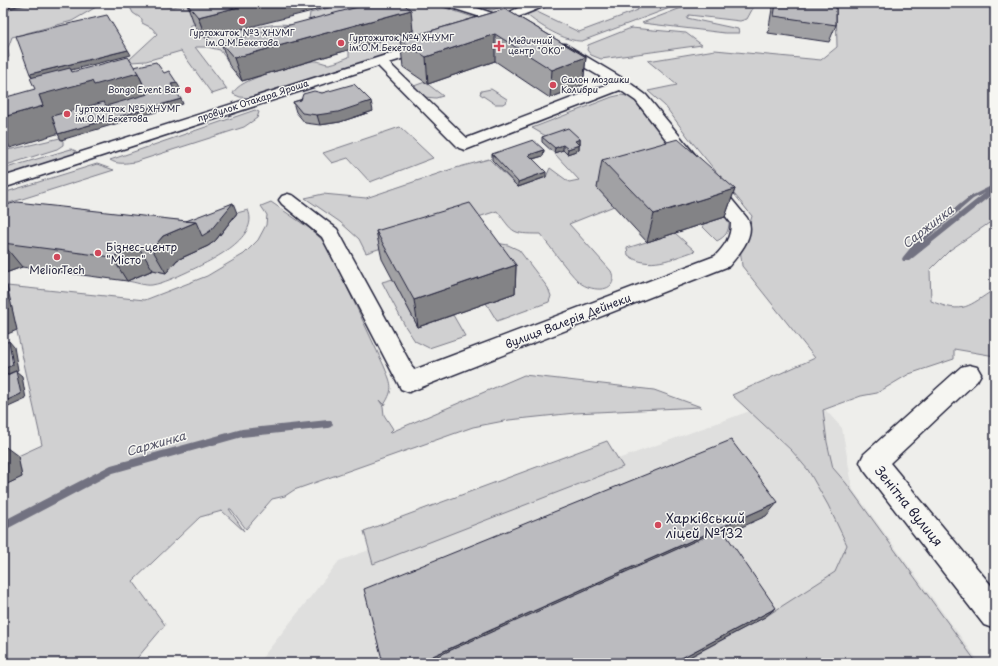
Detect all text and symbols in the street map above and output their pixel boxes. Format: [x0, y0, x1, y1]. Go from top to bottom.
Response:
marker: Гуртожиток №3 ХНУМГ ім.О.М.Бекетова [237, 16, 247, 26]
place label: Гуртожиток №3 ХНУМГ ім.О.М.Бекетова [189, 25, 295, 49]
place label: Гуртожиток №4 ХНУМГ ім.О.М.Бекетова [349, 30, 454, 54]
place label: Медичний центр "ОКО" [508, 33, 565, 57]
marker: Гуртожиток №4 ХНУМГ ім.О.М.Бекетова [336, 38, 346, 48]
marker: Медичний центр "ОКО" [493, 40, 505, 52]
place label: Салон мозаики Колибри [561, 72, 630, 96]
street label: провулок Отакара Яроша [195, 75, 311, 125]
marker: Салон мозаики Колибри [548, 80, 558, 90]
place label: Bongo Event Bar [108, 82, 181, 96]
marker: Bongo Event Bar [183, 85, 193, 95]
place label: Гуртожиток №5 ХНУМГ ім.О.М.Бекетова [75, 101, 180, 125]
marker: Гуртожиток №5 ХНУМГ ім.О.М.Бекетова [62, 109, 72, 119]
water label: Саржинка [898, 200, 957, 252]
place label: Бізнес-центр "Місто" [106, 238, 178, 268]
marker: Бізнес-центр "Місто" [93, 248, 103, 258]
marker: MeliorTech [52, 252, 62, 262]
place label: MeliorTech [29, 261, 85, 278]
street label: вулиця Валерія Дейнеки [503, 289, 633, 352]
water label: Саржинка [124, 426, 188, 460]
street label: Зенітна вулиця [871, 461, 948, 550]
place label: Харківський ліцей №132 [665, 508, 745, 542]
marker: Харківський ліцей №132 [653, 520, 663, 530]

